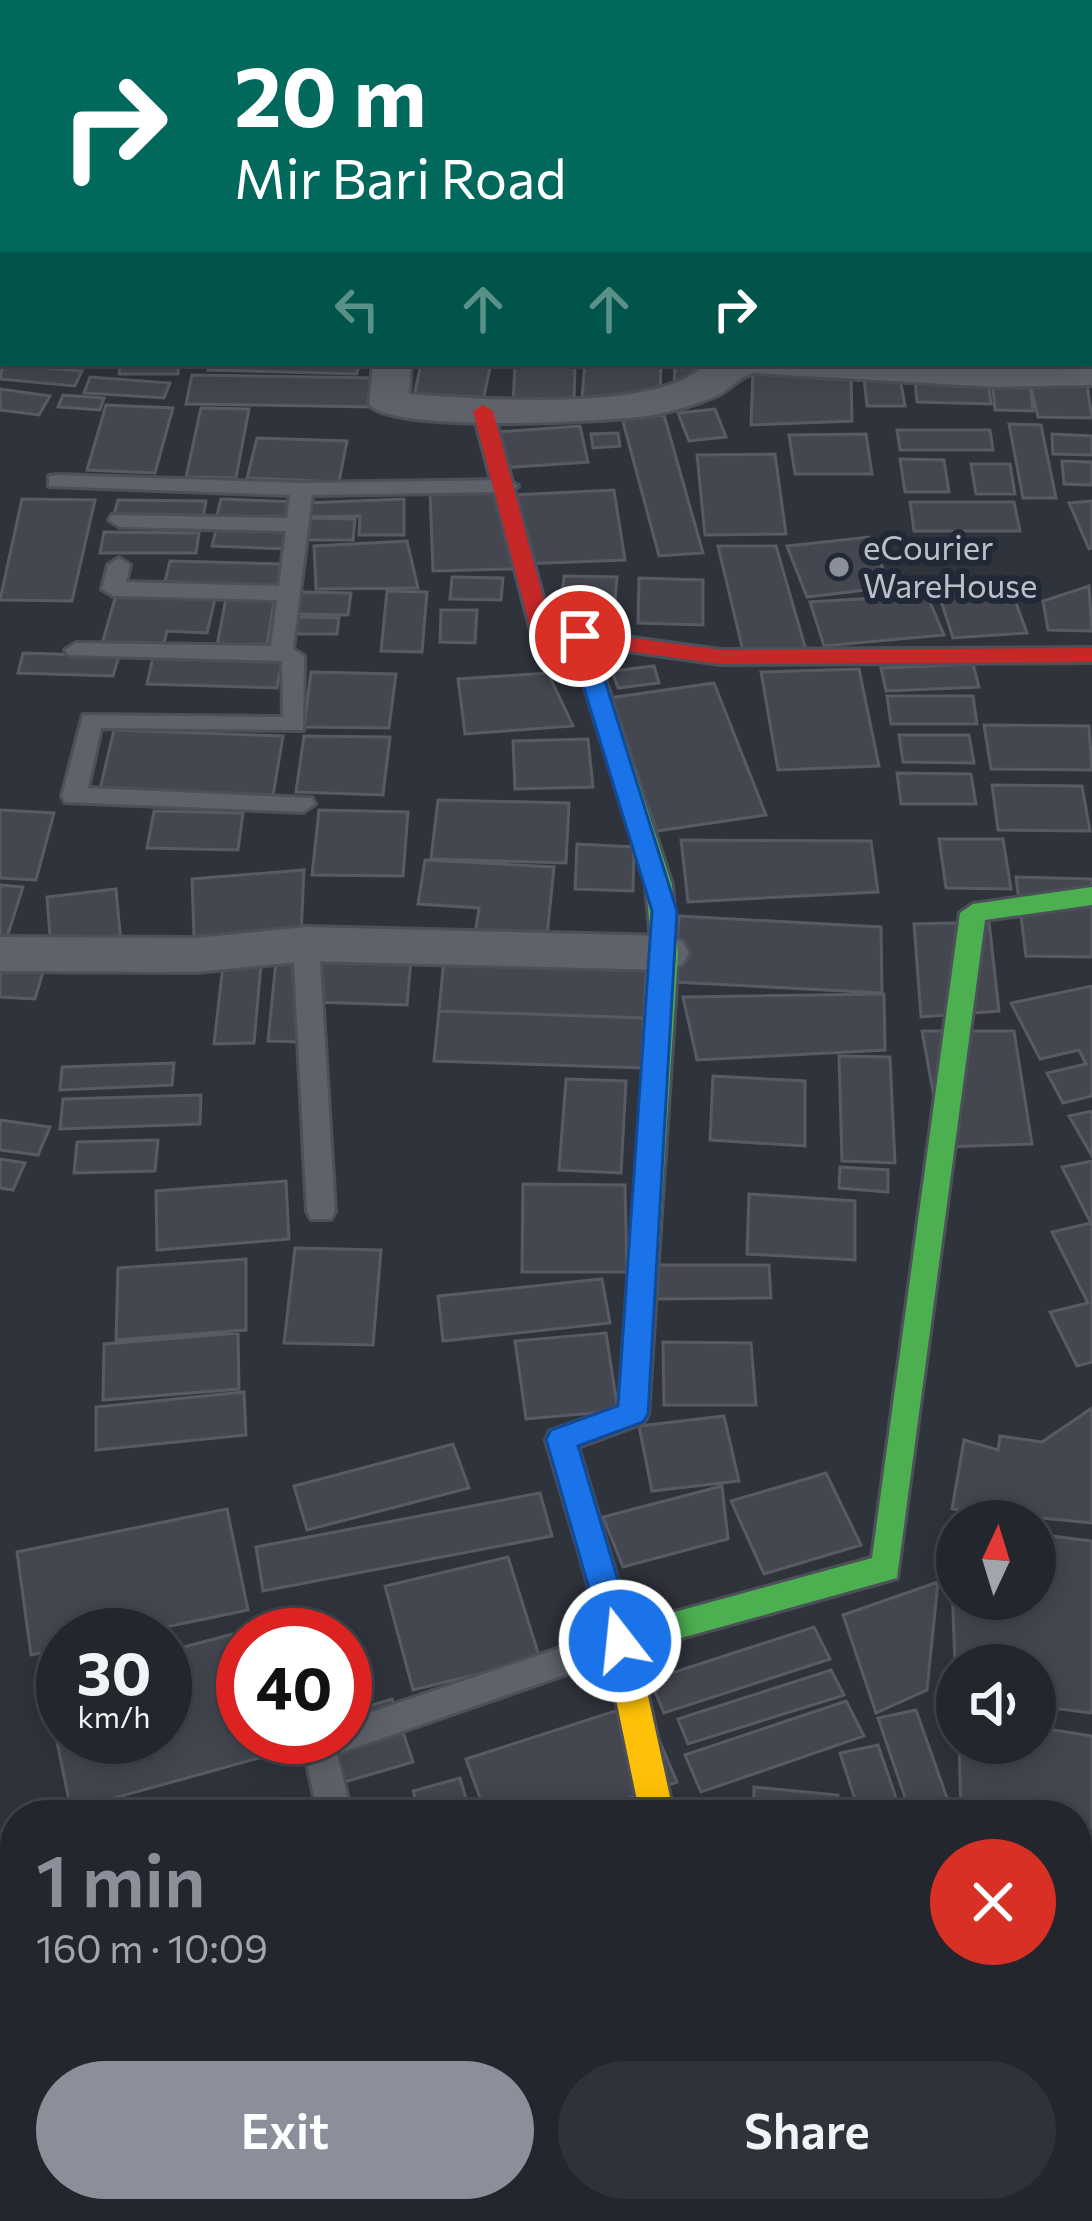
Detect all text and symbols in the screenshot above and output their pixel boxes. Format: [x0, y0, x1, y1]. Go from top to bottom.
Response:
text: 20 m [234, 42, 426, 144]
icon: right [36, 48, 192, 204]
text: Mir Bari Road [234, 144, 567, 210]
icon: left [324, 276, 390, 342]
icon: ahead [450, 276, 516, 342]
icon: ahead [576, 276, 642, 342]
icon: right [702, 276, 768, 342]
place label: eCourier WareHouse [863, 526, 1038, 605]
marker: eCourier WareHouse [826, 554, 852, 580]
pin [529, 585, 631, 687]
icon: arrive [547, 603, 613, 669]
north arrow [936, 1500, 1056, 1620]
map controls [936, 1500, 1056, 1764]
position arrow [557, 1578, 683, 1704]
speed limit sign: 40 [216, 1608, 372, 1764]
text: 30 [77, 1634, 151, 1707]
button: sound [936, 1644, 1056, 1764]
text: km/h [78, 1697, 150, 1734]
text: 1 min [36, 1834, 206, 1922]
button: close [930, 1839, 1056, 1965]
text: 160 m · 10:09 [36, 1923, 268, 1971]
button: Exit [36, 2061, 534, 2199]
button: Share [558, 2061, 1056, 2199]

